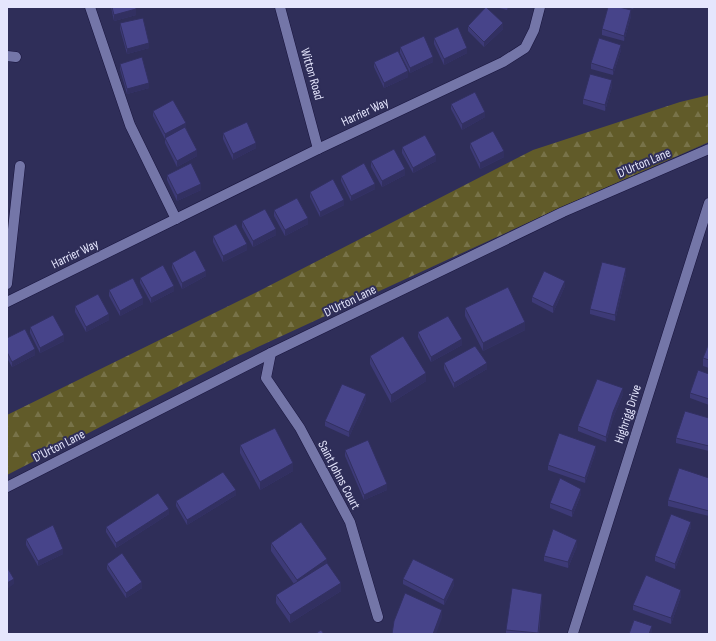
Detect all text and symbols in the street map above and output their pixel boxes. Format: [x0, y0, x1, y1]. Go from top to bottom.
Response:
street label: Witton Road [297, 46, 327, 102]
street label: Harrier Way [339, 94, 391, 130]
street label: D'Urton Lane [615, 145, 673, 181]
street label: Harrier Way [49, 236, 101, 272]
street label: D'Urton Lane [321, 281, 379, 321]
street label: Highrigg Drive [611, 382, 645, 446]
street label: D'Urton Lane [30, 426, 88, 466]
street label: Saint Johns Court [314, 438, 364, 512]

